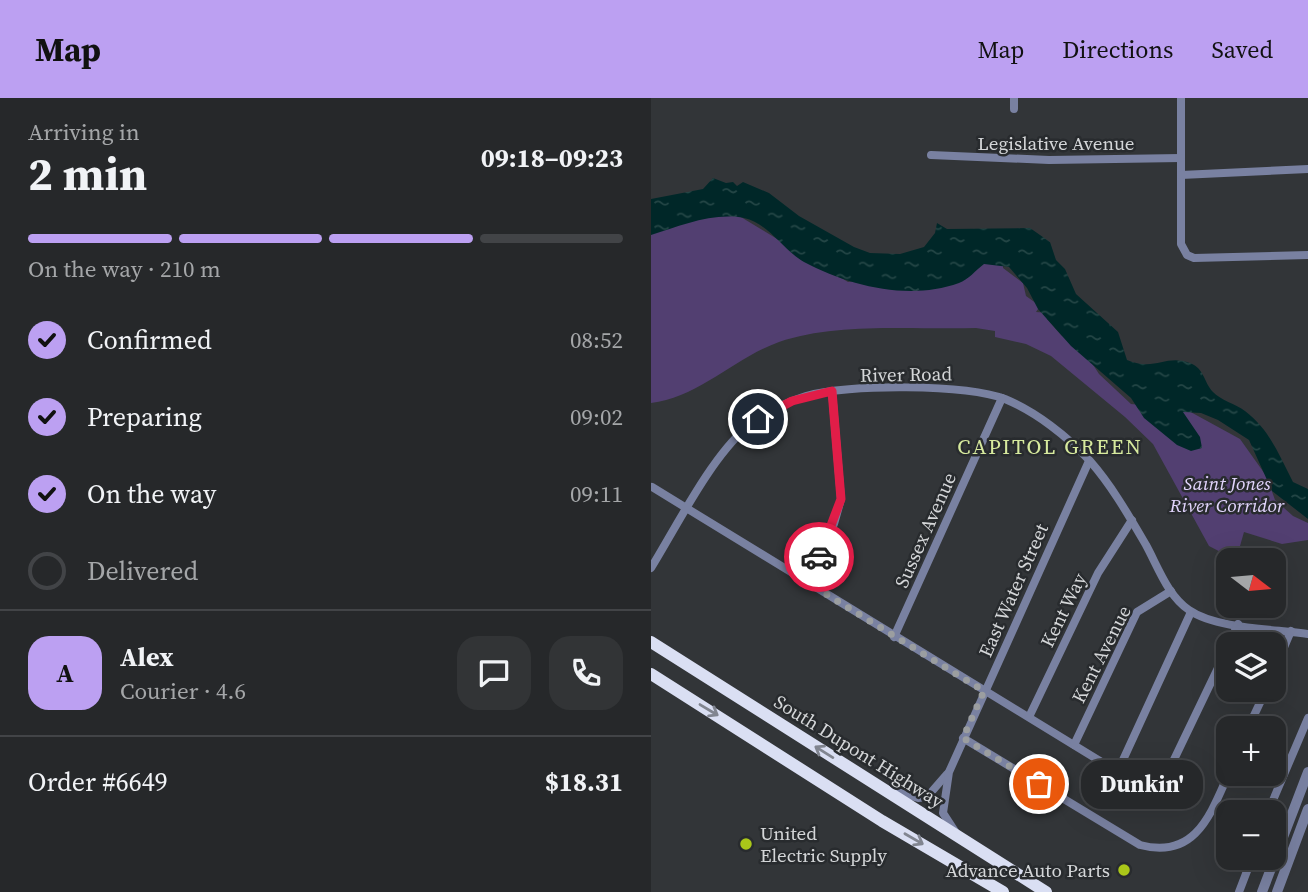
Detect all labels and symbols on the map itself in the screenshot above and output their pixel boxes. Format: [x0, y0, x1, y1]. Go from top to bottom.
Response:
street label: Legislative Avenue [978, 130, 1134, 156]
street label: River Road [860, 360, 953, 388]
pin [728, 389, 788, 449]
district label: CAPITOL GREEN [957, 432, 1143, 461]
street label: Sussex Avenue [888, 468, 962, 592]
park label: Saint Jones River Corridor [1169, 470, 1286, 518]
street label: East Water Street [972, 518, 1054, 661]
courier [784, 522, 854, 592]
north arrow [1216, 548, 1286, 618]
street label: Kent Way [1034, 568, 1092, 651]
street label: Kent Avenue [1065, 601, 1137, 707]
street label: South Dupont Highway [769, 688, 949, 814]
one-way arrow [698, 703, 718, 717]
one-way arrow [815, 744, 835, 758]
pin [1009, 754, 1069, 814]
callout: Dunkin' [1081, 760, 1203, 808]
place label: United Electric Supply [760, 820, 887, 868]
one-way arrow [903, 833, 923, 847]
marker: United Electric Supply [738, 836, 754, 852]
place label: Advance Auto Parts [945, 857, 1110, 883]
marker: Advance Auto Parts [1116, 862, 1132, 878]

